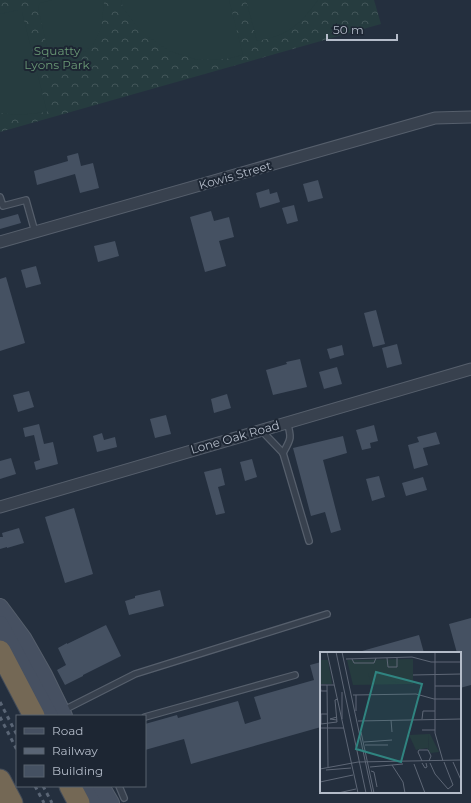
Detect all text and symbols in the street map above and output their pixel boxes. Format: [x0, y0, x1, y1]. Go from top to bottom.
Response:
scale bar [327, 16, 397, 42]
text: 50 m [333, 22, 364, 37]
park label: Squatty Lyons Park [24, 43, 91, 72]
street label: Kowis Street [197, 157, 273, 192]
street label: Lone Oak Road [189, 417, 281, 457]
inset map [320, 652, 461, 793]
legend [16, 715, 146, 787]
text: Road [52, 723, 83, 738]
text: Railway [52, 743, 98, 758]
text: Building [52, 763, 103, 778]

